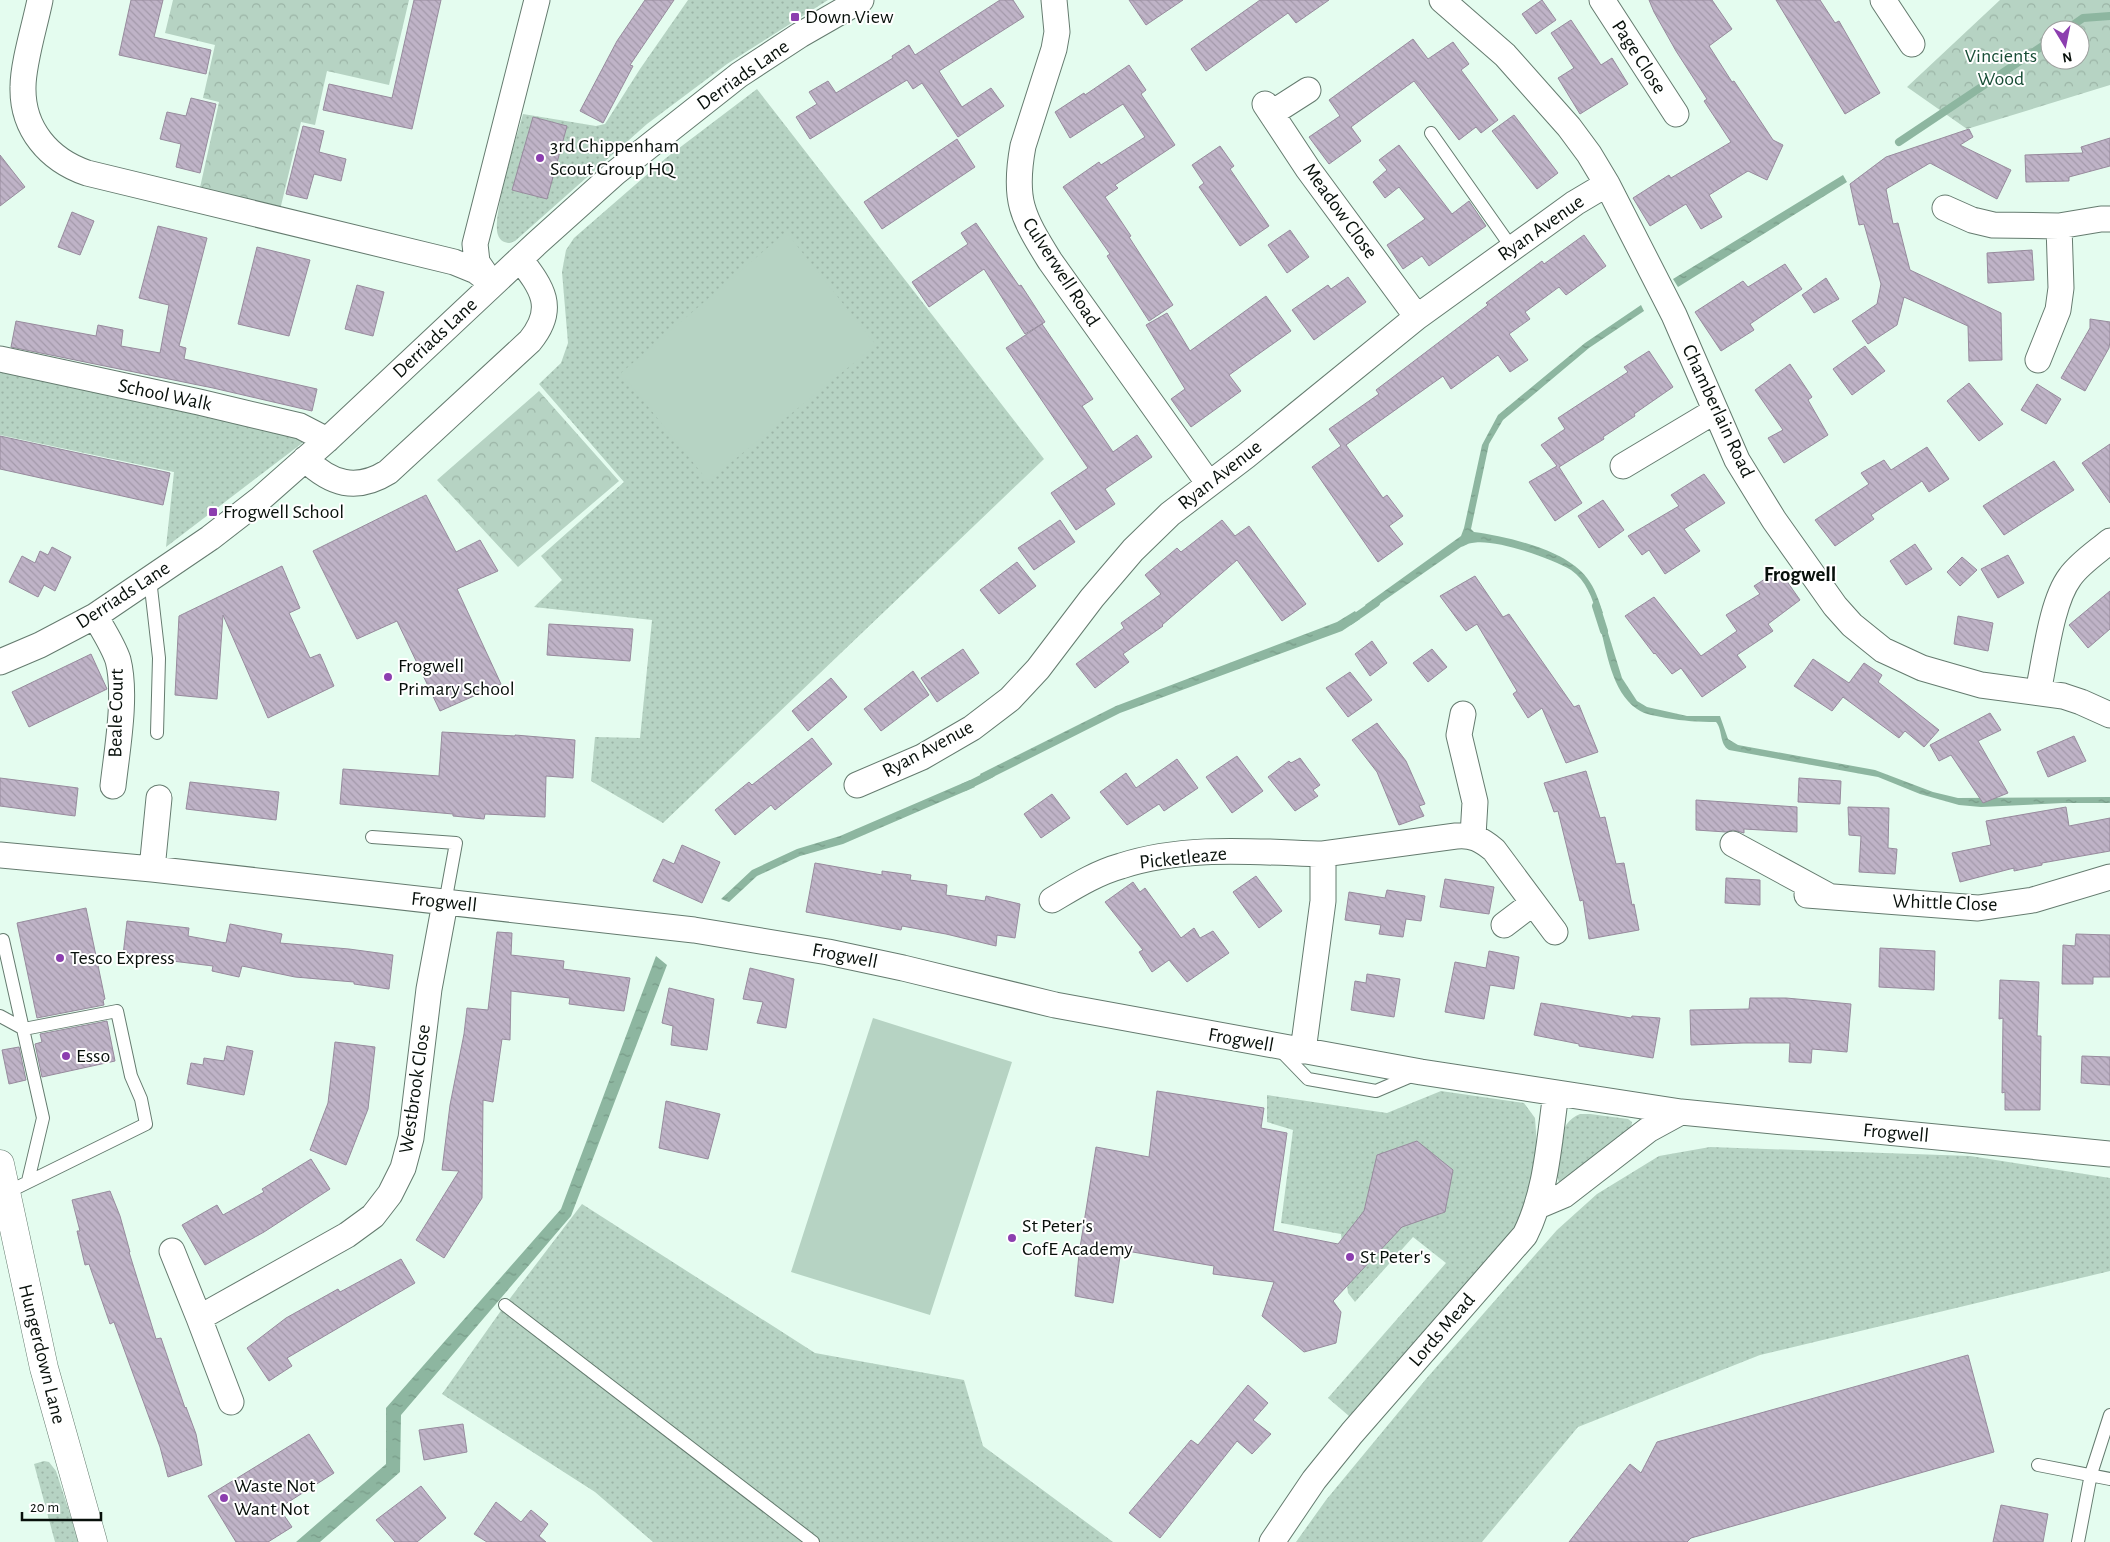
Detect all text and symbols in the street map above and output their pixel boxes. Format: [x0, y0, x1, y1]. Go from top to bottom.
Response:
place label: Down View [805, 7, 894, 27]
marker: Down View [789, 11, 801, 23]
street label: Page Close [1608, 17, 1670, 97]
north arrow [2040, 20, 2090, 70]
street label: Derriads Lane [693, 36, 793, 114]
park label: Vincients Wood [1965, 46, 2037, 89]
text: N [2061, 49, 2073, 65]
place label: 3rd Chippenham Scout Group HQ [550, 136, 679, 179]
marker: 3rd Chippenham Scout Group HQ [534, 152, 546, 164]
street label: Meadow Close [1299, 160, 1381, 262]
street label: Ryan Avenue [1494, 191, 1588, 265]
street label: Culverwell Road [1019, 214, 1103, 330]
street label: Derriads Lane [389, 294, 481, 382]
street label: Chamberlain Road [1678, 341, 1758, 481]
street label: School Walk [116, 375, 214, 415]
street label: Ryan Avenue [1174, 436, 1266, 514]
place label: Frogwell School [223, 502, 344, 522]
marker: Frogwell School [207, 506, 219, 518]
street label: Derriads Lane [73, 557, 173, 633]
district label: Frogwell [1764, 564, 1836, 585]
place label: Frogwell Primary School [398, 656, 515, 699]
street label: Beale Court [105, 668, 127, 758]
marker: Frogwell Primary School [382, 671, 394, 683]
street label: Ryan Avenue [879, 717, 977, 781]
street label: Picketleaze [1138, 843, 1228, 873]
street label: Frogwell [410, 889, 478, 915]
street label: Whittle Close [1892, 891, 1998, 915]
street label: Frogwell [811, 940, 879, 972]
place label: Tesco Express [70, 948, 175, 968]
marker: Tesco Express [54, 952, 66, 964]
street label: Westbrook Close [396, 1023, 434, 1155]
street label: Frogwell [1207, 1024, 1275, 1056]
place label: Esso [76, 1046, 110, 1066]
marker: Esso [60, 1050, 72, 1062]
street label: Frogwell [1862, 1120, 1930, 1146]
place label: St Peter's CofE Academy [1022, 1216, 1133, 1259]
marker: St Peter's CofE Academy [1006, 1232, 1018, 1244]
place label: St Peter's [1360, 1247, 1431, 1267]
marker: St Peter's [1344, 1251, 1356, 1263]
street label: Hungerdown Lane [15, 1282, 69, 1426]
street label: Lords Mead [1405, 1290, 1479, 1370]
place label: Waste Not Want Not [234, 1476, 316, 1519]
scale bar [22, 1490, 101, 1522]
marker: Waste Not Want Not [218, 1492, 230, 1504]
text: 20 m [30, 1500, 59, 1515]

